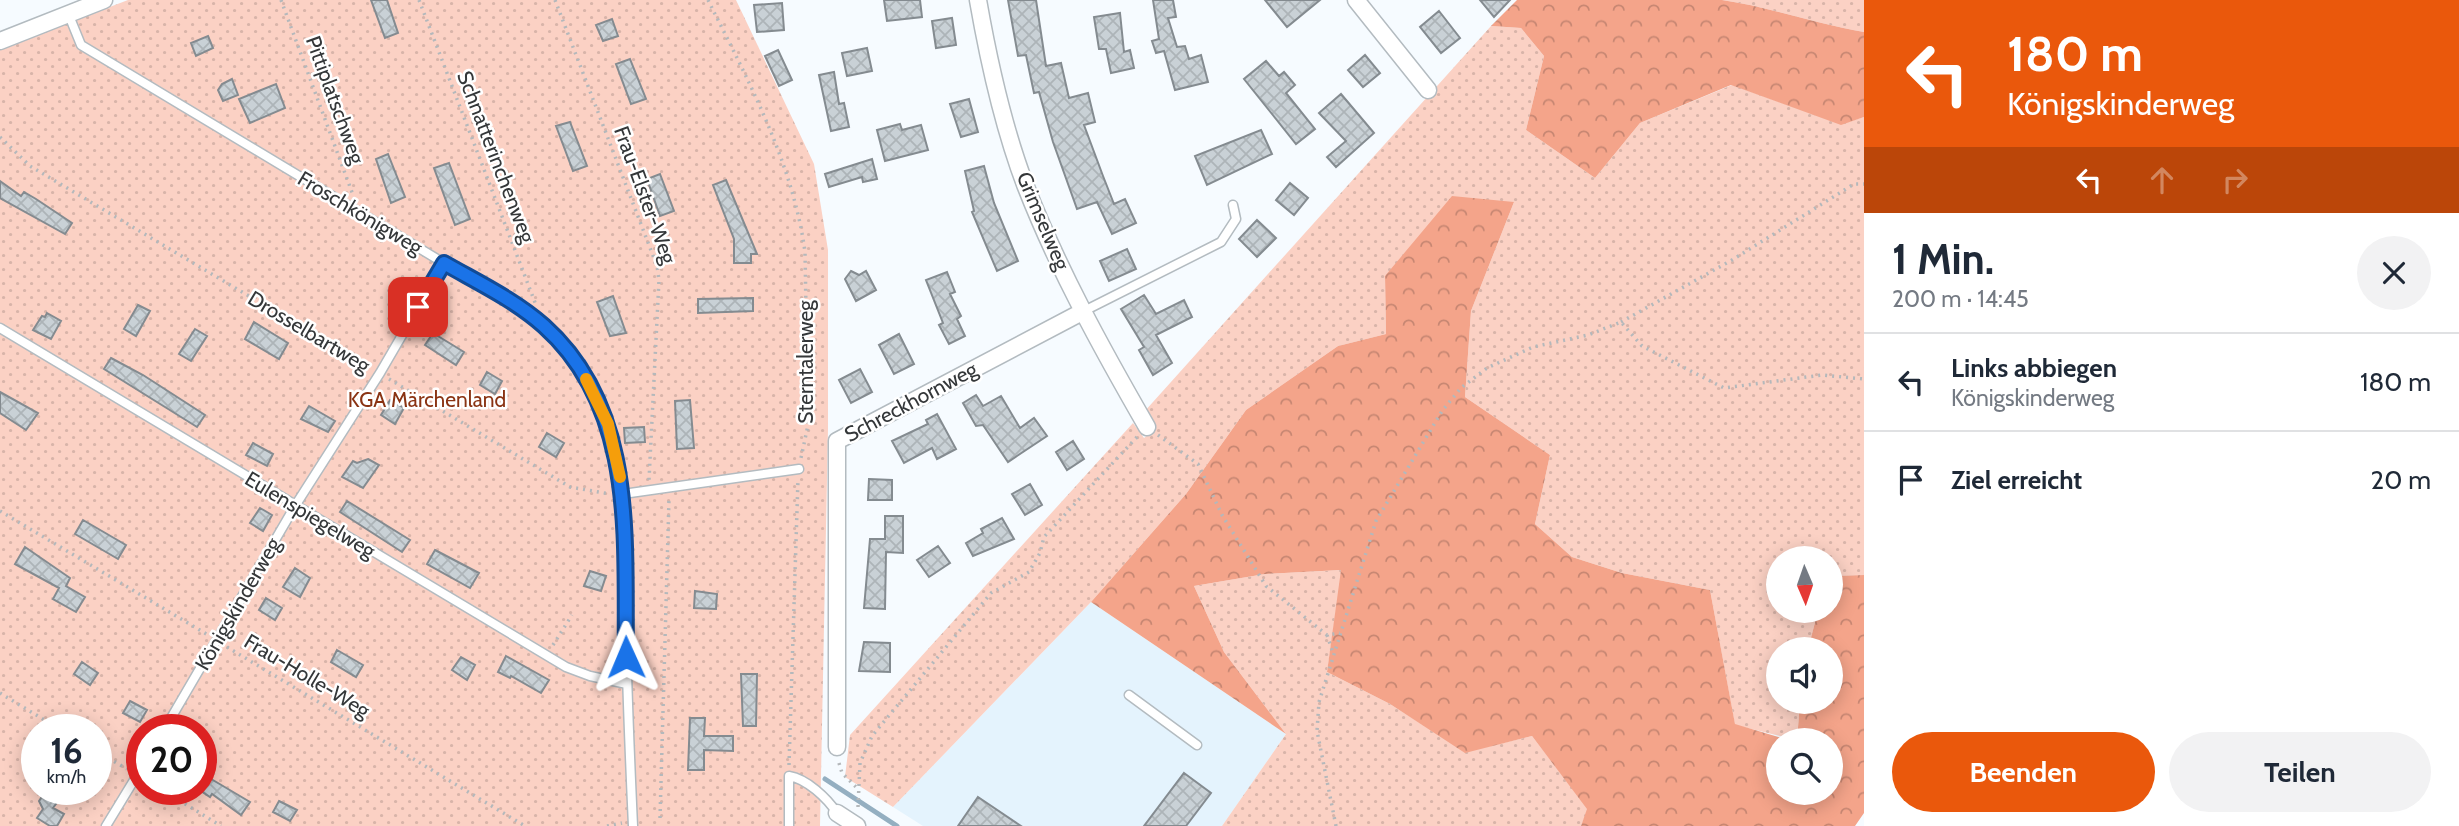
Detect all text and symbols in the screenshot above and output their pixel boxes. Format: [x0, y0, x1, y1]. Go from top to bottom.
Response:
text: 180 m [2007, 24, 2143, 83]
icon: left [1892, 28, 1983, 119]
street label: Pittiplatschweg [301, 32, 370, 168]
street label: Schnatterinchenweg [452, 67, 541, 247]
text: Königskinderweg [2007, 84, 2234, 123]
street label: Frau-Elster-Weg [609, 123, 682, 268]
icon: left [2070, 161, 2108, 199]
icon: ahead [2143, 161, 2181, 199]
icon: right [2216, 161, 2254, 199]
street label: Froschkönigweg [293, 166, 428, 260]
street label: Grimselweg [1012, 168, 1076, 274]
text: 1 Min. [1892, 233, 1994, 285]
button: close [2357, 236, 2431, 310]
pin [388, 277, 448, 337]
street label: Drosselbartweg [244, 285, 375, 378]
text: 200 m · 14:45 [1892, 285, 2029, 313]
icon: arrive [399, 288, 437, 326]
street label: Sterntalerweg [793, 300, 818, 424]
text: Links abbiegen [1951, 352, 2117, 384]
street label: Schreckhornweg [840, 356, 982, 447]
icon: left [1892, 363, 1930, 401]
text: 180 m [2360, 366, 2431, 398]
text: Königskinderweg [1951, 384, 2114, 412]
park label: KGA Märchenland [348, 387, 506, 412]
icon: arrive [1892, 461, 1930, 499]
text: Ziel erreicht [1951, 464, 2082, 496]
text: 20 m [2371, 464, 2431, 496]
street label: Eulenspiegelweg [241, 466, 380, 564]
street label: Königskinderweg [189, 533, 286, 675]
north arrow [1766, 546, 1843, 623]
map controls [1766, 546, 1843, 805]
position arrow [589, 620, 663, 694]
street label: Frau-Holle-Weg [240, 628, 375, 723]
button: sound [1766, 637, 1843, 714]
speed limit sign: 20 [126, 714, 217, 805]
button: search [1766, 728, 1843, 805]
text: 16 [50, 729, 83, 772]
button: Beenden [1892, 732, 2155, 812]
button: Teilen [2169, 732, 2431, 812]
text: km/h [47, 766, 86, 788]

